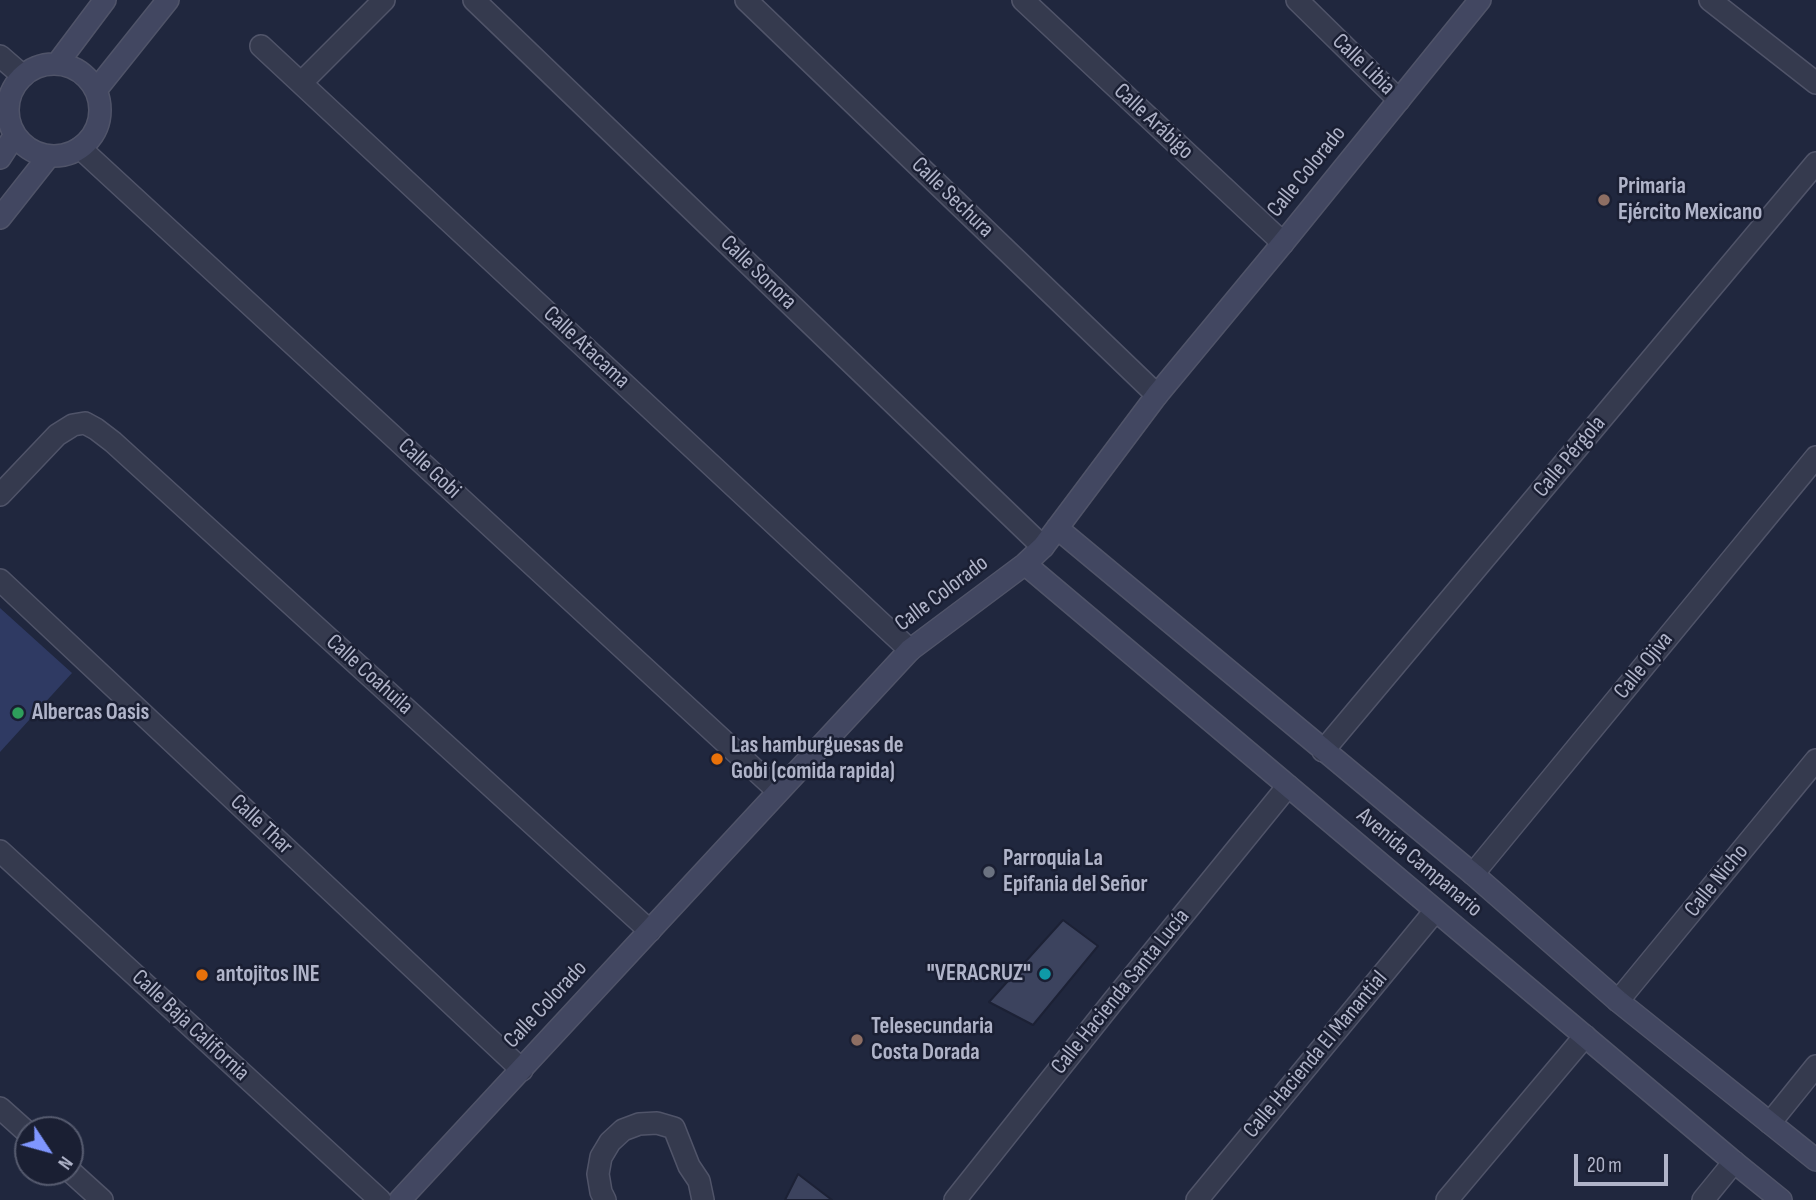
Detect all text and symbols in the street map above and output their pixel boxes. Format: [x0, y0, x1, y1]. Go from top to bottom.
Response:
street label: Calle Libia [1326, 28, 1400, 102]
street label: Calle Arábigo [1107, 78, 1199, 166]
street label: Calle Colorado [1262, 121, 1352, 223]
street label: Calle Sechura [905, 152, 999, 244]
place label: Primaria Ejército Mexicano [1618, 173, 1762, 227]
marker: Primaria Ejército Mexicano [1596, 192, 1612, 208]
street label: Calle Sonora [714, 230, 802, 316]
street label: Calle Atacama [537, 301, 635, 395]
street label: Calle Pérgola [1528, 411, 1612, 503]
street label: Calle Gobi [392, 433, 466, 505]
street label: Calle Colorado [890, 550, 994, 638]
street label: Calle Ojiva [1609, 627, 1679, 705]
street label: Calle Coahuila [320, 629, 418, 721]
place label: Albercas Oasis [32, 699, 149, 727]
marker: Albercas Oasis [10, 705, 26, 721]
place label: Las hamburguesas de Gobi (comida rapida) [731, 732, 904, 786]
marker: Las hamburguesas de Gobi (comida rapida) [709, 751, 725, 767]
street label: Calle Thar [224, 789, 298, 861]
street label: Avenida Campanario [1351, 802, 1487, 924]
street label: Calle Nicho [1679, 839, 1755, 923]
place label: Parroquia La Epifania del Señor [1003, 845, 1148, 899]
marker: Parroquia La Epifania del Señor [981, 864, 997, 880]
street label: Calle Hacienda Santa Lucía [1046, 904, 1196, 1080]
street label: Calle Colorado [499, 956, 593, 1054]
place label: "VERACRUZ" [927, 960, 1031, 988]
place label: antojitos INE [216, 961, 320, 989]
street label: Calle Baja California [125, 964, 255, 1088]
marker: "VERACRUZ" [1037, 966, 1053, 982]
street label: Calle Hacienda El Manantial [1238, 966, 1394, 1144]
marker: antojitos INE [194, 967, 210, 983]
place label: Telesecundaria Costa Dorada [871, 1013, 993, 1067]
marker: Telesecundaria Costa Dorada [849, 1032, 865, 1048]
north arrow [14, 1116, 84, 1186]
scale bar [1578, 1140, 1672, 1184]
text: N [52, 1152, 77, 1173]
text: 20 m [1587, 1153, 1622, 1178]

